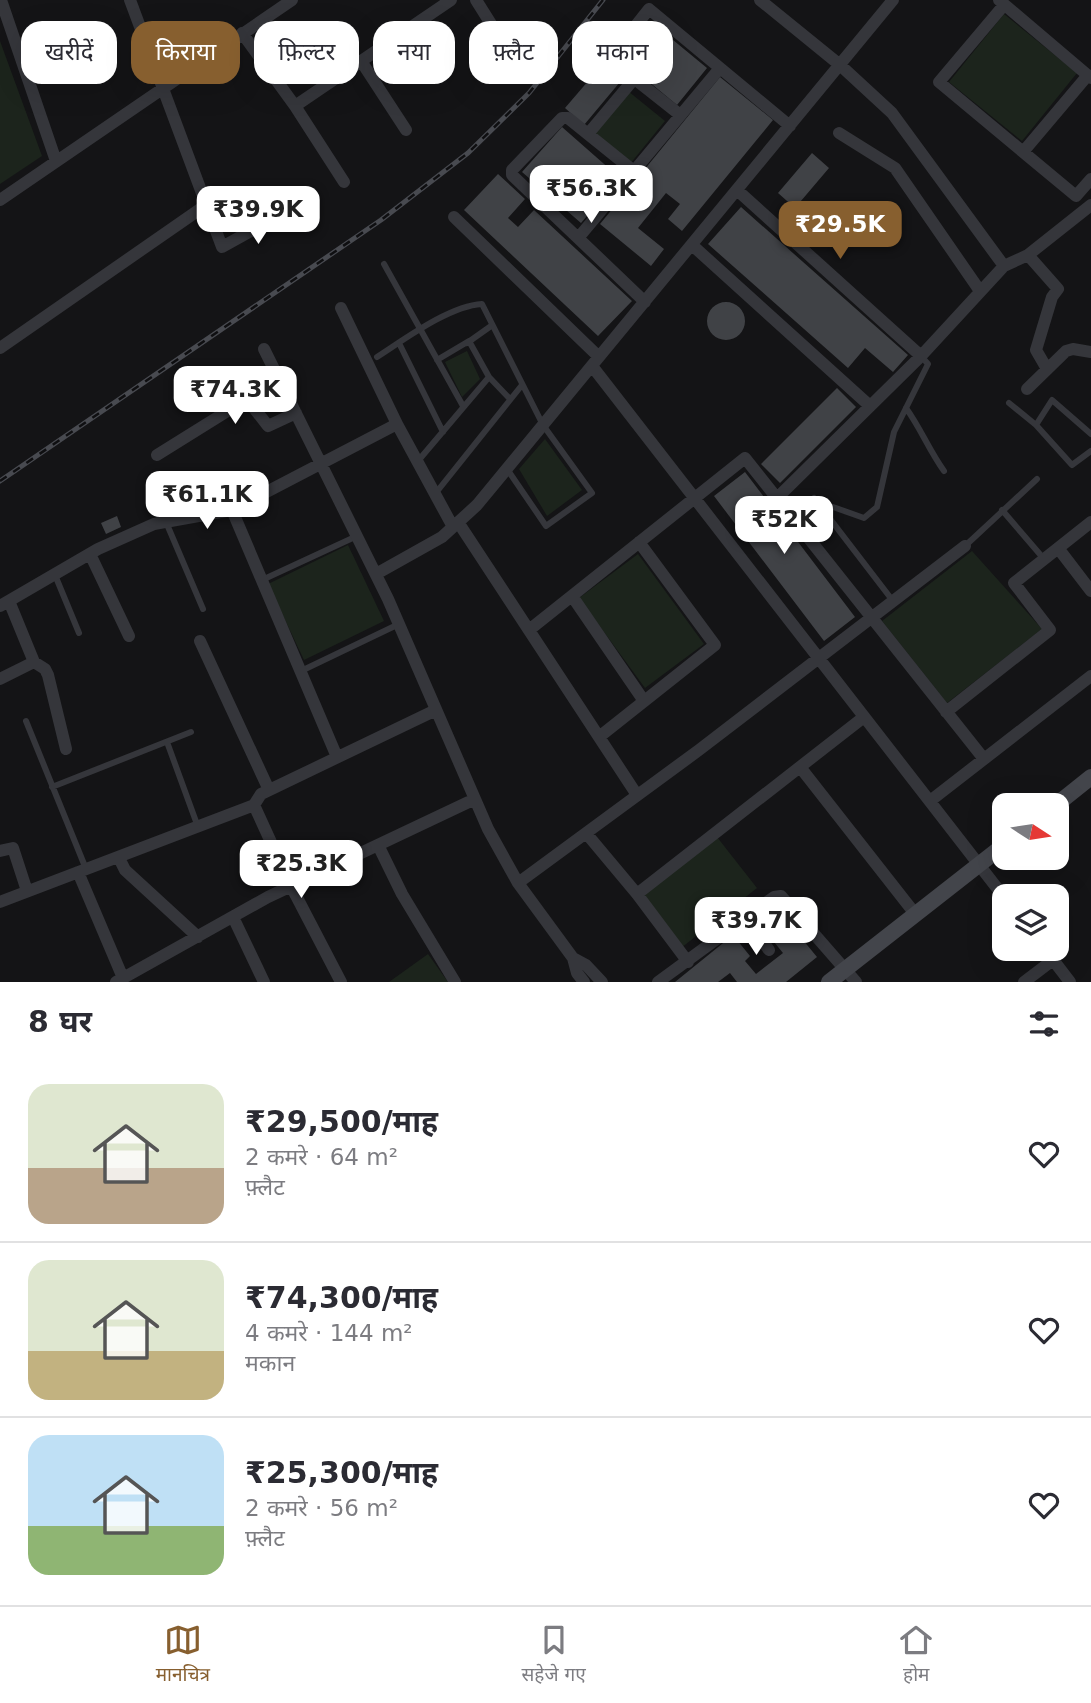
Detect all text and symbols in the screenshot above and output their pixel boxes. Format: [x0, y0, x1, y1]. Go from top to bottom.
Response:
chip: खरीदें [21, 21, 117, 84]
chip: किराया [131, 21, 240, 84]
chip: फ़िल्टर [254, 21, 359, 84]
chip: नया [373, 21, 455, 84]
chip: फ़्लैट [469, 21, 558, 84]
chip: मकान [572, 21, 673, 84]
pin: ₹56.3K [534, 166, 648, 225]
text: ₹56.3K [546, 175, 636, 201]
pin: ₹39.9K [201, 187, 315, 246]
text: ₹39.9K [213, 196, 303, 222]
pin: ₹29.5K [783, 202, 897, 261]
text: ₹29.5K [795, 211, 885, 237]
pin: ₹74.3K [178, 366, 292, 426]
text: ₹74.3K [190, 376, 280, 402]
pin: ₹61.1K [150, 472, 264, 531]
text: ₹61.1K [162, 481, 252, 507]
pin: ₹52K [743, 496, 825, 556]
text: ₹52K [751, 506, 817, 532]
north arrow [992, 793, 1069, 870]
map controls [992, 793, 1069, 961]
pin: ₹25.3K [244, 841, 358, 900]
text: ₹25.3K [256, 850, 346, 876]
button: layers [992, 884, 1069, 961]
pin: ₹39.7K [699, 898, 813, 957]
text: ₹39.7K [711, 907, 801, 933]
text: 8 घर [28, 1004, 92, 1039]
icon: filters [1025, 1005, 1063, 1043]
text: ₹29,500/माह [245, 1104, 438, 1139]
icon: home [84, 1112, 168, 1196]
icon: heart [1025, 1135, 1063, 1173]
text: 2 कमरे · 64 m² [245, 1144, 398, 1170]
text: फ़्लैट [245, 1174, 285, 1200]
text: ₹74,300/माह [245, 1280, 438, 1315]
icon: home [84, 1288, 168, 1372]
icon: heart [1025, 1311, 1063, 1349]
text: 4 कमरे · 144 m² [245, 1320, 413, 1346]
text: मकान [245, 1350, 295, 1376]
text: ₹25,300/माह [245, 1455, 438, 1490]
icon: home [84, 1463, 168, 1547]
icon: heart [1025, 1486, 1063, 1524]
text: 2 कमरे · 56 m² [245, 1495, 398, 1521]
text: फ़्लैट [245, 1525, 285, 1551]
tab: मानचित्र [156, 1621, 210, 1689]
tab: सहेजे गए [522, 1621, 586, 1689]
tab: होम [897, 1621, 935, 1689]

